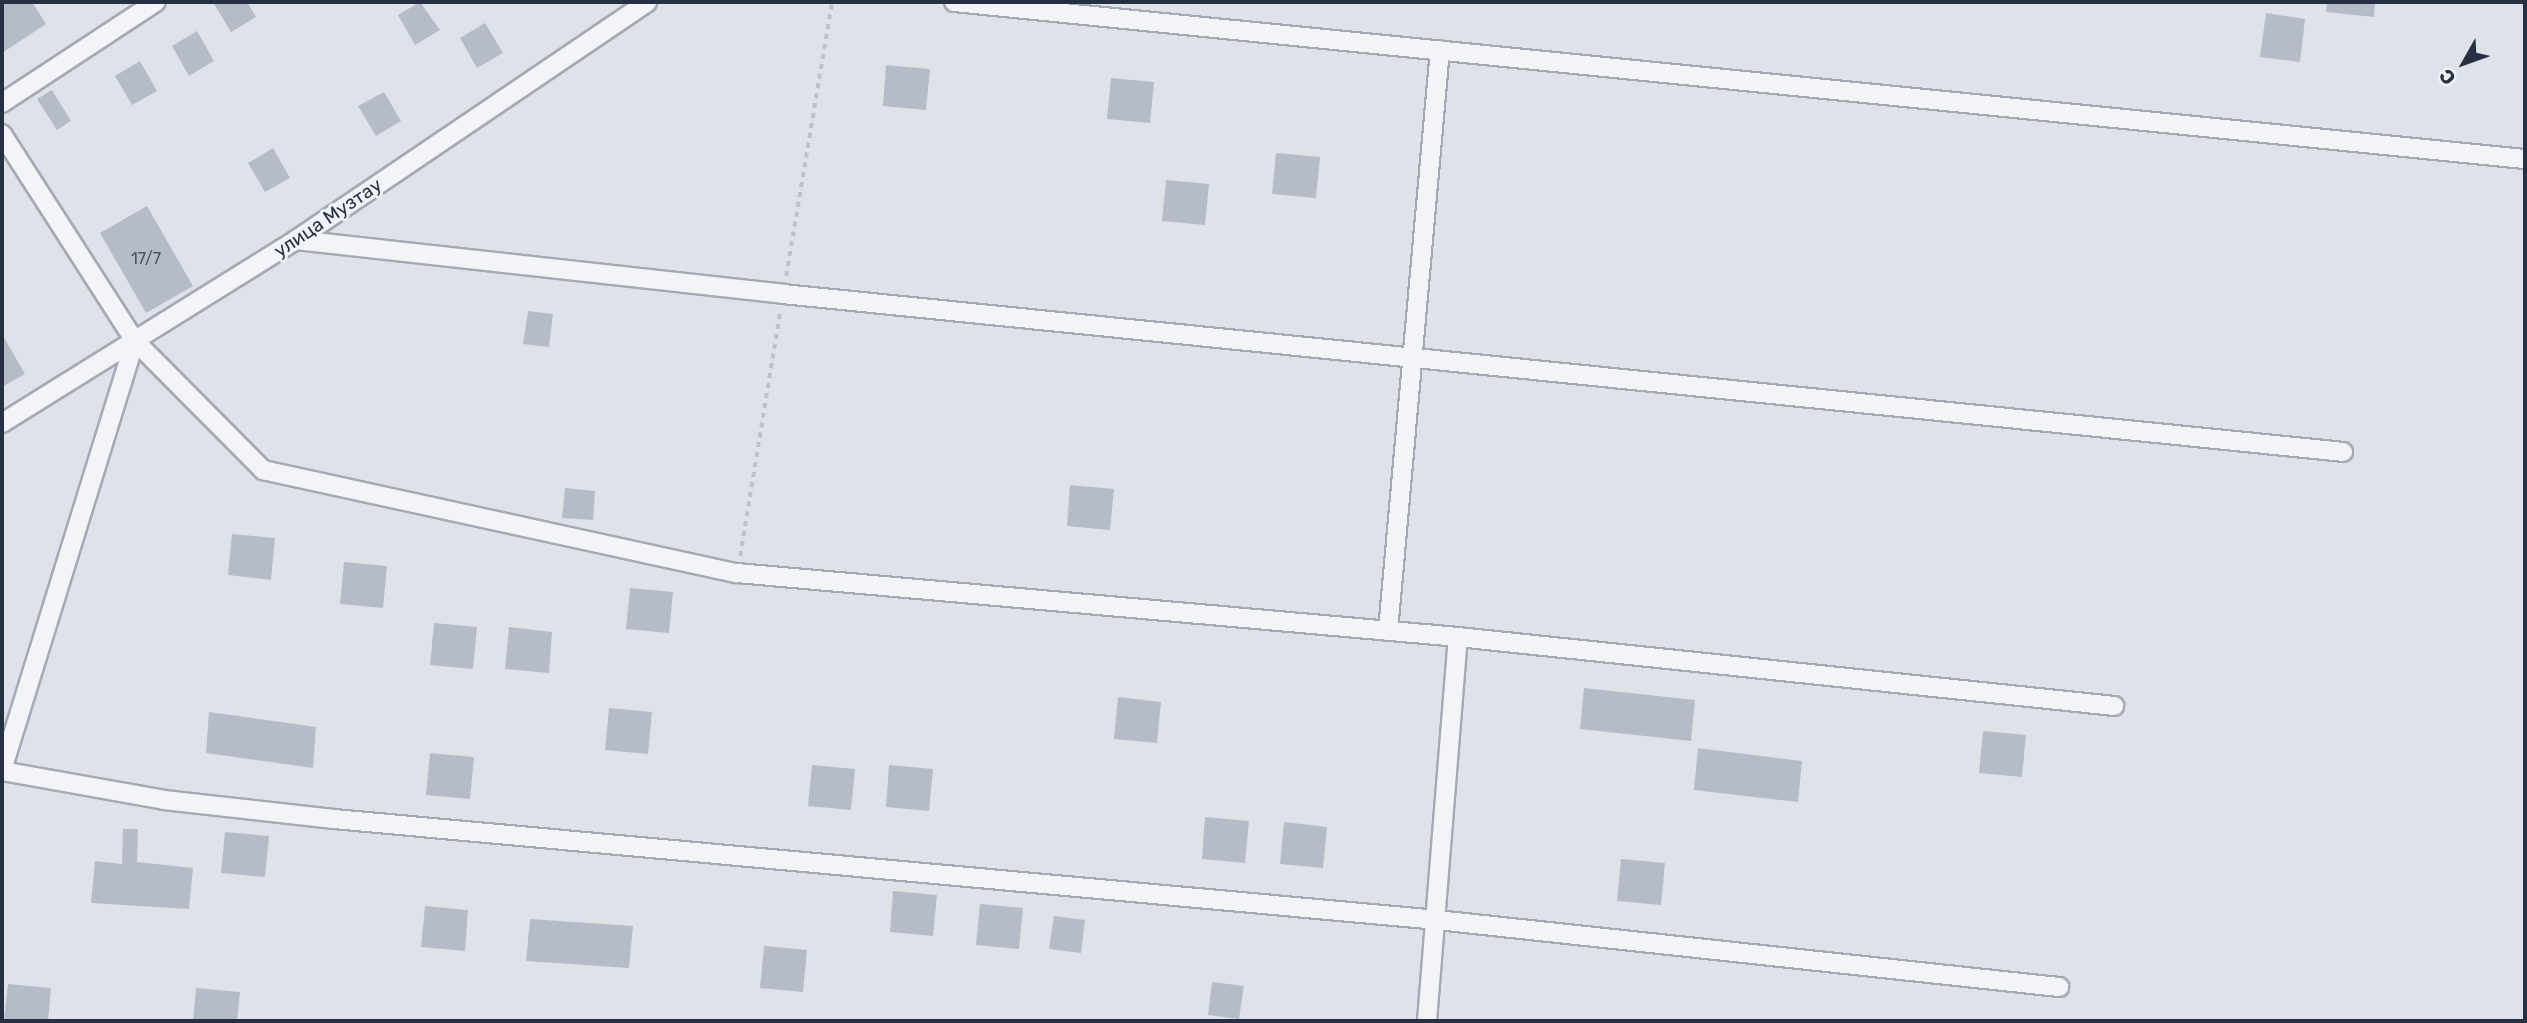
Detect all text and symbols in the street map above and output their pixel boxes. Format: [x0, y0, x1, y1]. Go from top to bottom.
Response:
north arrow [2429, 28, 2499, 98]
text: С [2434, 64, 2461, 89]
street label: улица Музтау [270, 174, 386, 262]
house number: 17/7 [131, 249, 161, 269]

